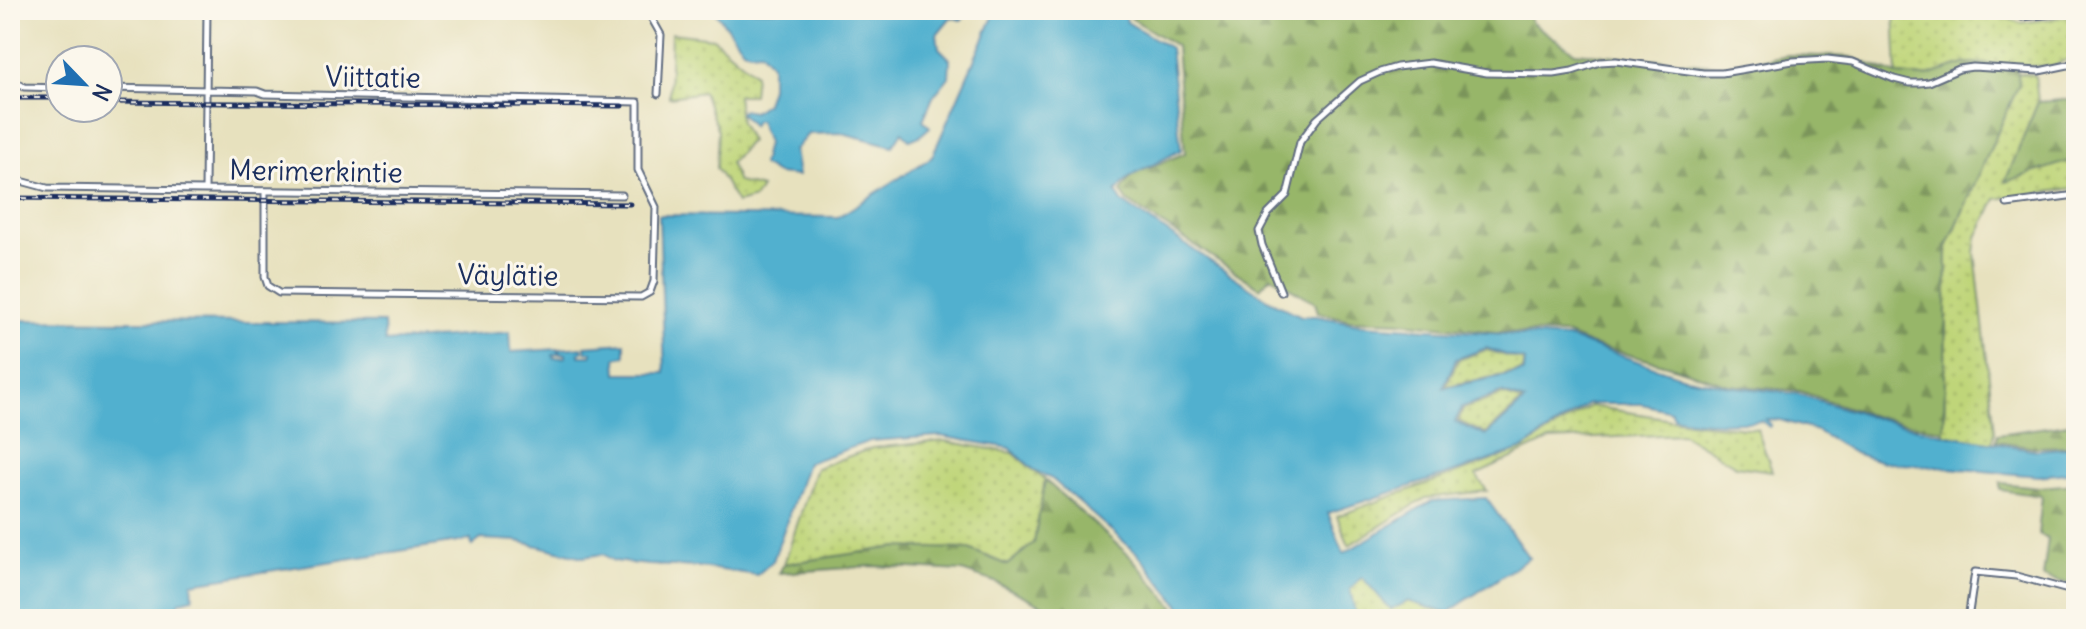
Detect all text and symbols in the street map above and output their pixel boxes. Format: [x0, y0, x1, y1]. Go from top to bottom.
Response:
north arrow [44, 44, 124, 124]
street label: Viittatie [325, 58, 421, 96]
text: N [86, 80, 118, 105]
street label: Merimerkintie [229, 151, 403, 191]
street label: Väylätie [457, 256, 559, 294]

